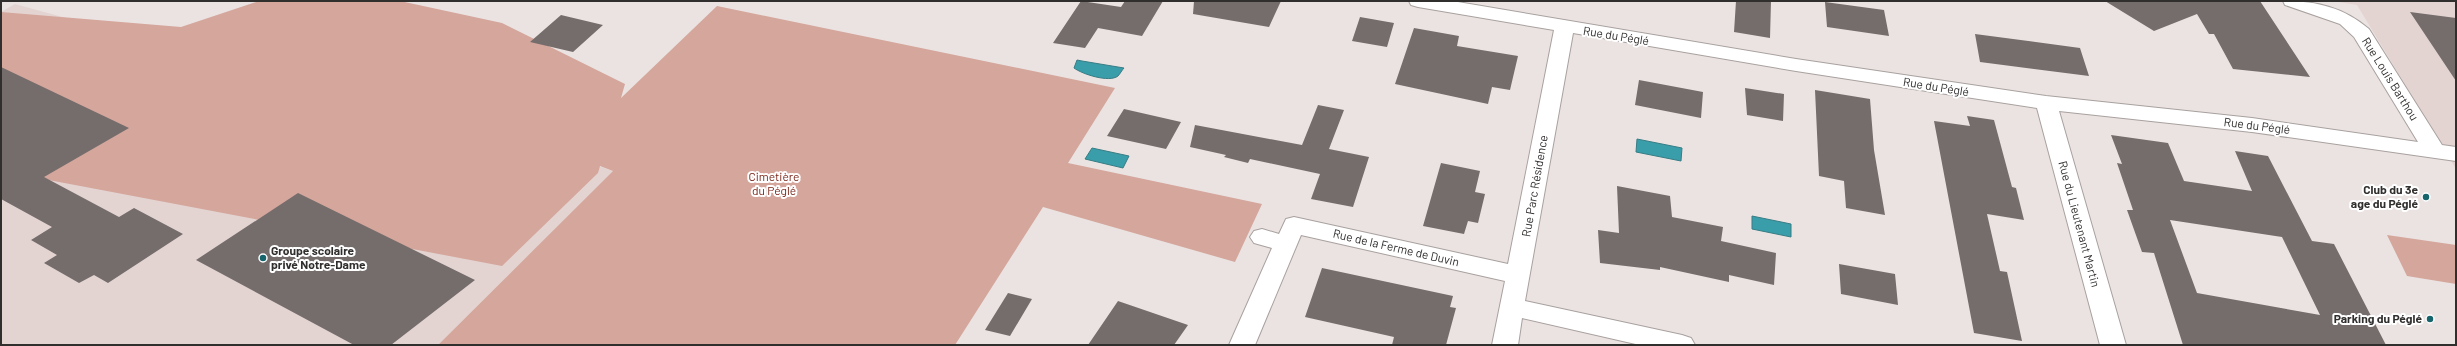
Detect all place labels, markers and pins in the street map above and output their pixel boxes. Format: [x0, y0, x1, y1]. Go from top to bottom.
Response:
place label: Club du 3e age du Péglé [2351, 182, 2418, 210]
marker: Club du 3e age du Péglé [2421, 192, 2431, 202]
place label: Groupe scolaire privé Notre-Dame [271, 243, 366, 271]
marker: Groupe scolaire privé Notre-Dame [258, 253, 268, 263]
place label: Parking du Péglé [2334, 311, 2422, 325]
marker: Parking du Péglé [2425, 314, 2435, 324]

